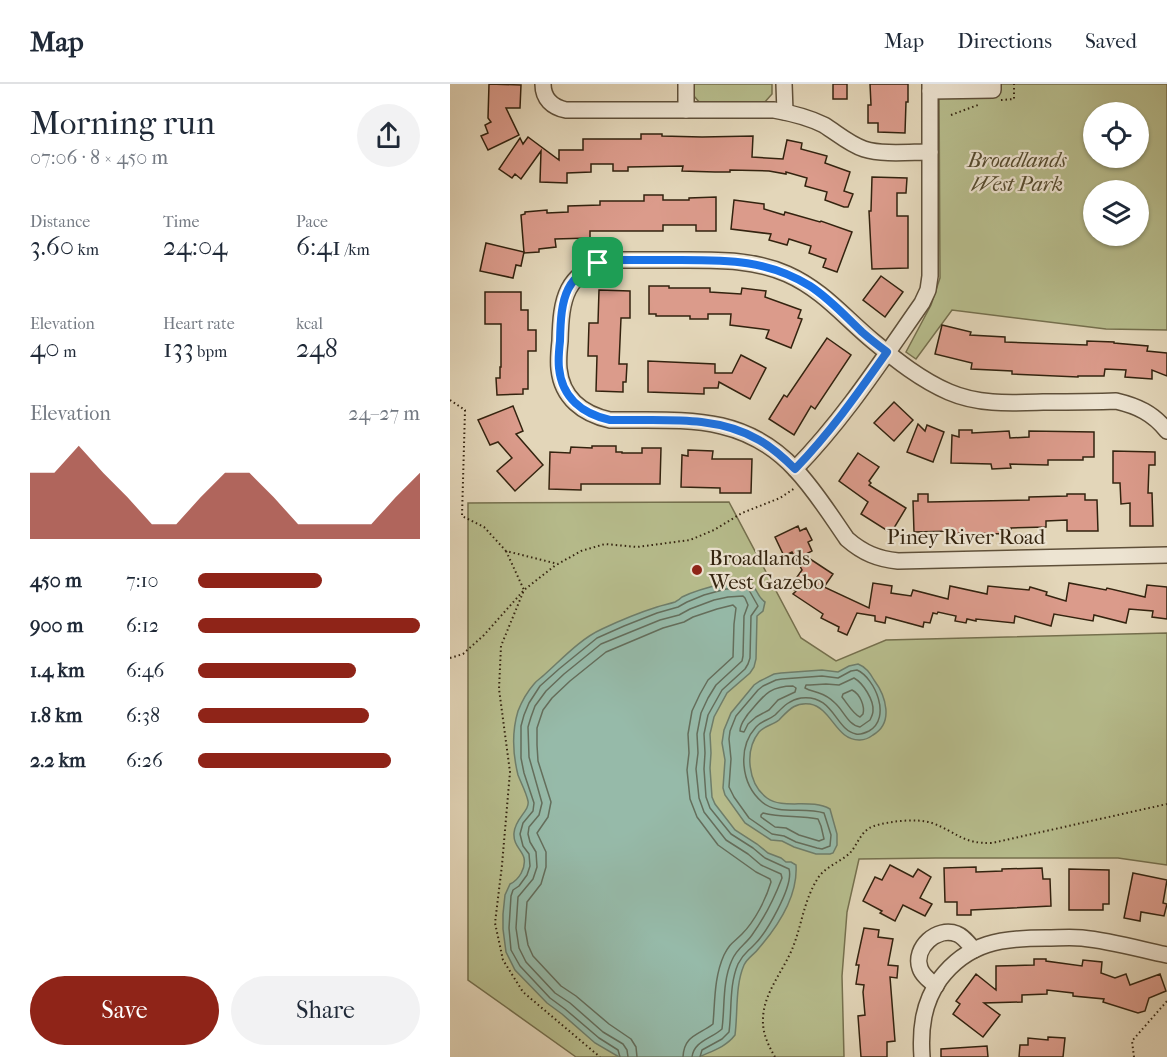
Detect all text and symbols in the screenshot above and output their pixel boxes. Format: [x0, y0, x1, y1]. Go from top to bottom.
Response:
text: Map [30, 25, 84, 58]
text: Map [884, 29, 924, 53]
text: Directions [957, 29, 1052, 53]
text: Saved [1085, 29, 1137, 53]
map controls [1083, 102, 1149, 246]
button: locate [1083, 102, 1149, 168]
text: Morning run [30, 104, 215, 143]
button: share [357, 104, 420, 167]
text: 07:06 · 8 × 450 m [30, 146, 168, 169]
park label: Broadlands West Park [967, 148, 1067, 196]
button: layers [1083, 180, 1149, 246]
text: Distance [30, 212, 90, 231]
text: Time [163, 212, 199, 231]
text: Pace [296, 212, 328, 231]
text: 3.60 [30, 231, 74, 262]
text: 24:04 [163, 231, 227, 262]
text: 6:41 [296, 231, 341, 262]
pin [572, 237, 623, 288]
text: km [74, 240, 99, 259]
text: /km [341, 240, 370, 259]
icon: arrive [581, 246, 614, 279]
text: Elevation [30, 314, 95, 333]
text: Heart rate [163, 314, 235, 333]
text: kcal [296, 314, 323, 333]
text: 40 [30, 333, 60, 364]
text: 133 [163, 333, 194, 364]
text: 248 [296, 333, 338, 364]
text: m [60, 342, 76, 361]
text: bpm [194, 342, 227, 361]
text: Elevation [30, 402, 111, 425]
text: 24–27 m [348, 402, 420, 425]
street label: Piney River Road [887, 525, 1046, 549]
place label: Broadlands West Gazebo [708, 546, 824, 594]
marker: Broadlands West Gazebo [690, 563, 704, 577]
text: 450 m [30, 569, 82, 592]
text: 7:10 [126, 569, 159, 592]
text: 900 m [30, 614, 83, 637]
text: 6:12 [126, 614, 159, 637]
text: 1.4 km [30, 659, 85, 682]
text: 6:46 [126, 659, 164, 682]
text: 1.8 km [30, 704, 82, 727]
text: 6:38 [126, 704, 160, 727]
text: 2.2 km [30, 749, 86, 772]
text: 6:26 [126, 749, 163, 772]
button: Save [30, 976, 219, 1045]
button: Share [231, 976, 420, 1045]

